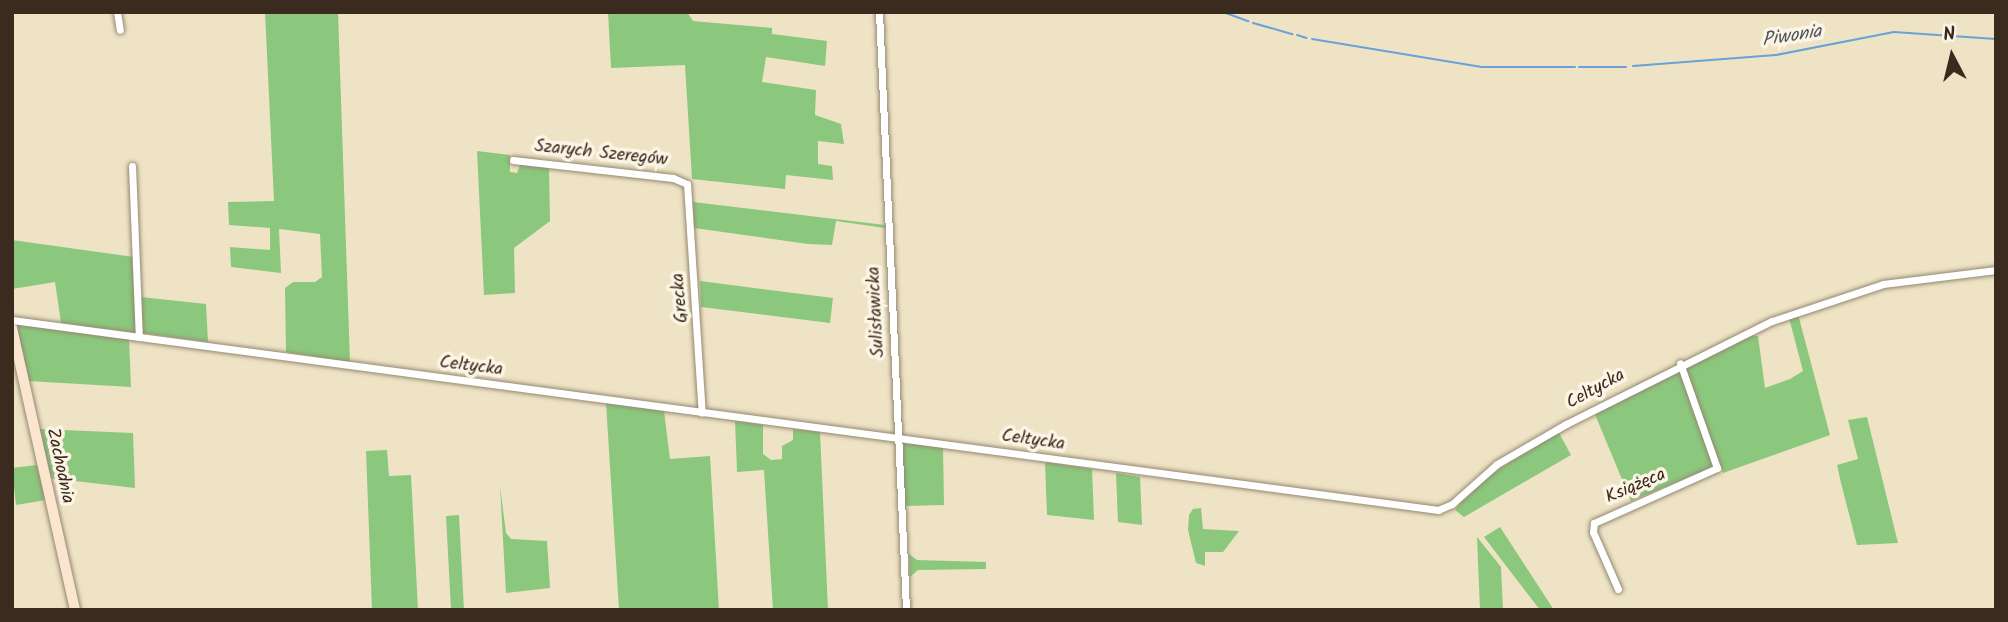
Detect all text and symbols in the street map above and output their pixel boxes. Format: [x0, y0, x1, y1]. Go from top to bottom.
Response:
text: N [1942, 20, 1957, 51]
water label: Piwonia [1761, 21, 1823, 53]
north arrow [1917, 21, 1987, 91]
street label: Szarych Szeregów [533, 136, 669, 172]
street label: Sulisławicka [864, 266, 890, 358]
street label: Grecka [668, 272, 694, 324]
street label: Celtycka [438, 352, 504, 382]
street label: Celtycka [1563, 365, 1629, 415]
street label: Zachodnia [40, 426, 78, 506]
street label: Celtycka [1000, 426, 1066, 456]
street label: Książęca [1603, 465, 1669, 509]

